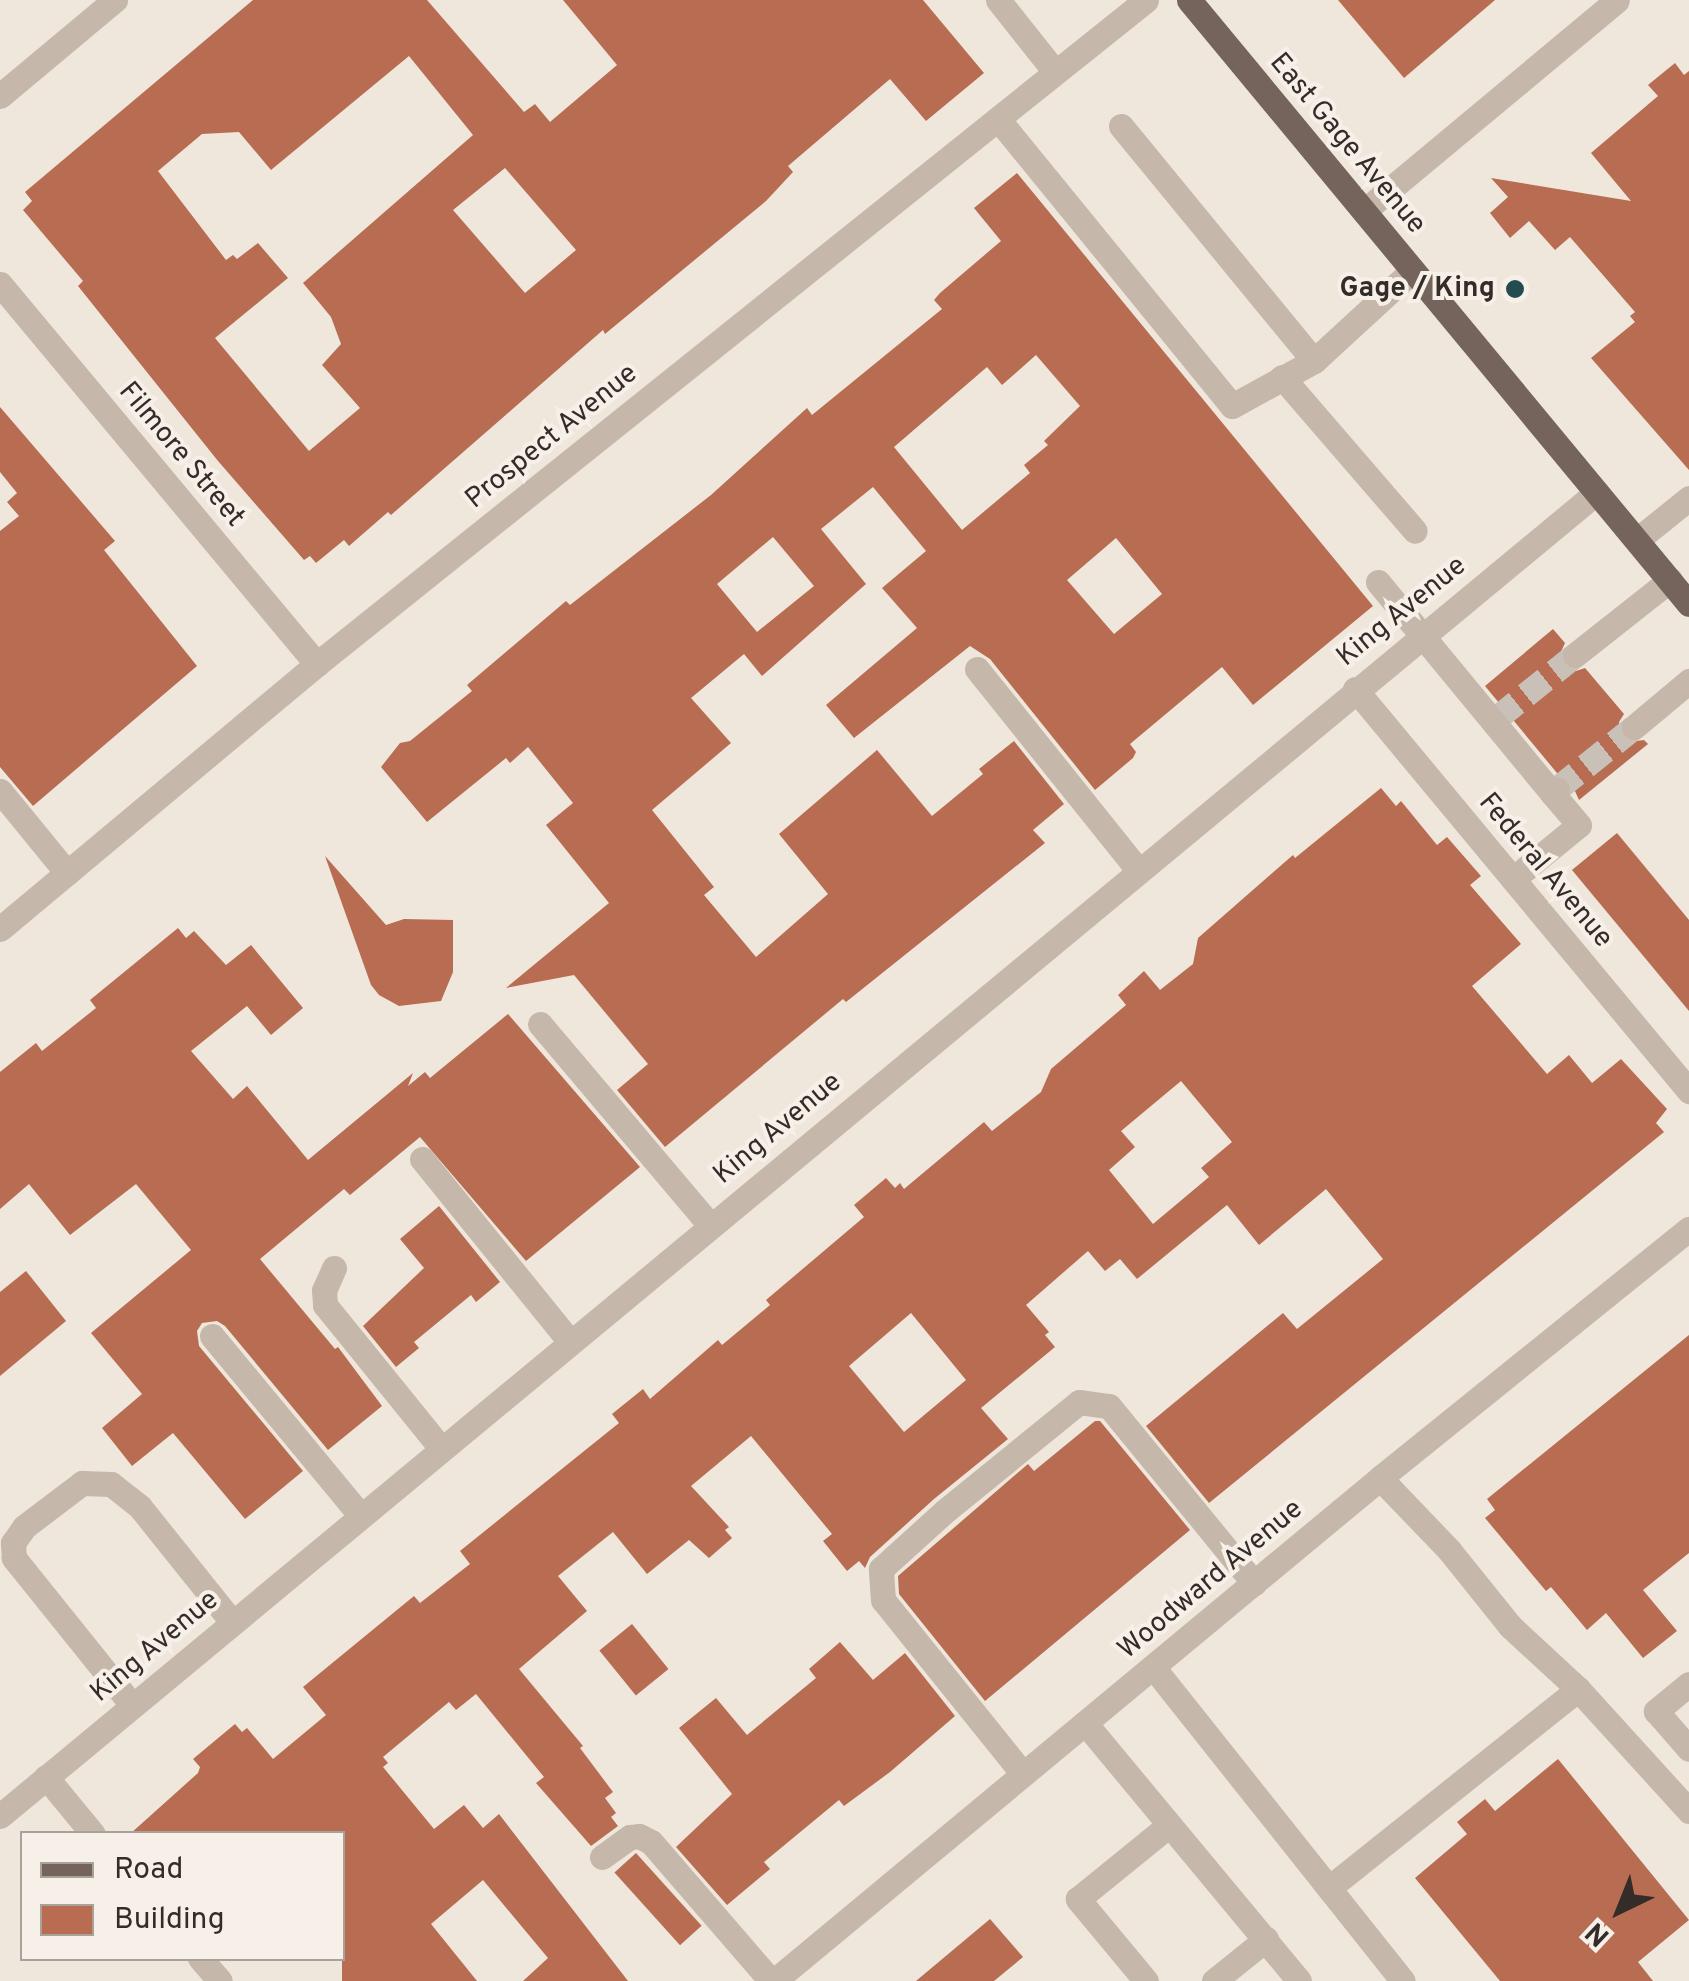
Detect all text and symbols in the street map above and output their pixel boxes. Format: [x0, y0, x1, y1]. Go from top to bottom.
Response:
street label: East Gage Avenue [1261, 46, 1433, 242]
place label: Gage / King [1339, 272, 1495, 306]
marker: Gage / King [1504, 278, 1526, 300]
street label: Prospect Avenue [459, 357, 645, 517]
street label: Filmore Street [111, 376, 251, 534]
street label: King Avenue [1330, 549, 1474, 675]
street label: Federal Avenue [1470, 786, 1620, 956]
street label: King Avenue [707, 1065, 849, 1193]
street label: Woodward Avenue [1111, 1493, 1311, 1667]
street label: King Avenue [84, 1583, 226, 1711]
legend [20, 1831, 345, 1961]
text: Road [114, 1852, 183, 1889]
north arrow [1569, 1861, 1669, 1961]
text: Building [114, 1902, 225, 1939]
text: N [1579, 1913, 1618, 1953]

